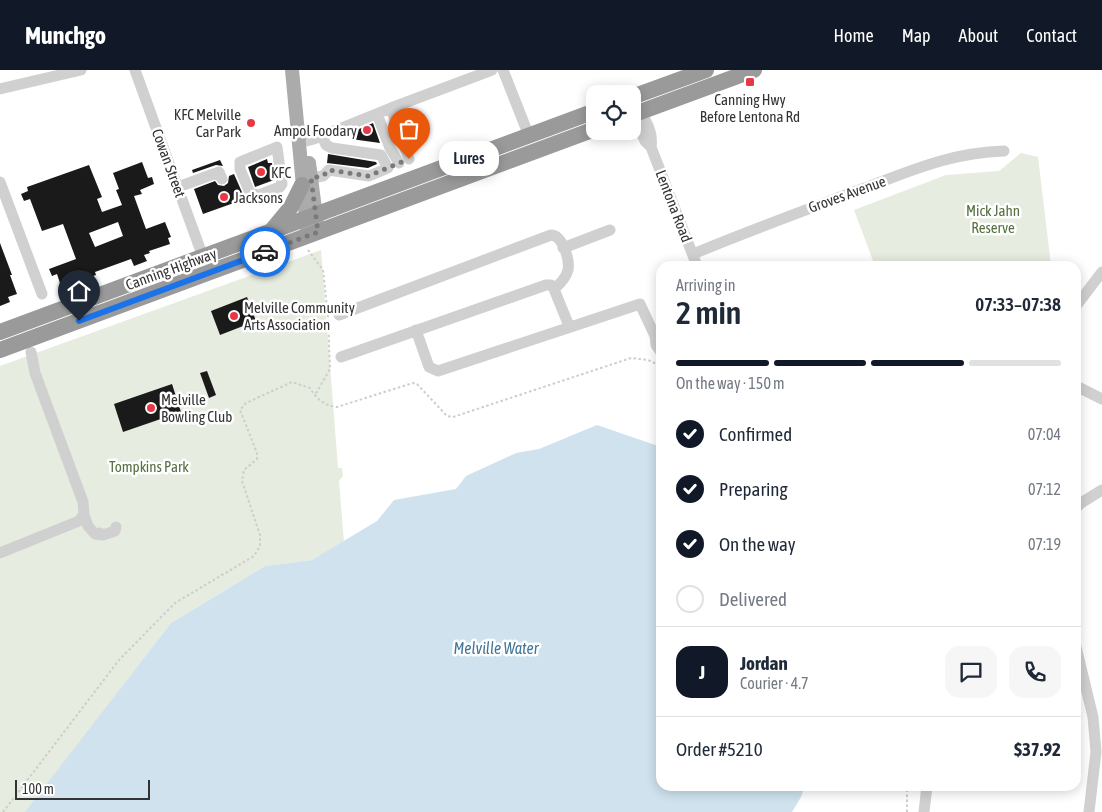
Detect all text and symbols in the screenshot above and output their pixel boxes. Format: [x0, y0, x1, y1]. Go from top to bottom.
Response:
text: Munchgo [25, 22, 106, 49]
text: Home [834, 25, 874, 46]
text: Map [902, 25, 931, 46]
text: About [959, 25, 998, 46]
text: Contact [1026, 25, 1077, 46]
marker: Canning Hwy Before Lentona Rd [744, 76, 756, 88]
map controls [586, 85, 641, 140]
button: locate [586, 85, 641, 140]
place label: Canning Hwy Before Lentona Rd [700, 91, 800, 125]
place label: KFC Melville Car Park [174, 106, 241, 140]
pin [388, 108, 430, 159]
icon: bag [395, 115, 423, 143]
marker: KFC Melville Car Park [245, 117, 257, 129]
place label: Ampol Foodary [274, 122, 357, 139]
marker: Ampol Foodary [361, 124, 373, 136]
street label: Cowan Street [149, 126, 189, 200]
callout: Lures [439, 142, 499, 176]
text: Lures [453, 149, 485, 167]
place label: KFC [271, 164, 291, 181]
marker: KFC [255, 166, 267, 178]
street label: Lentona Road [652, 167, 696, 245]
street label: Groves Avenue [806, 172, 888, 216]
place label: Jacksons [234, 189, 283, 206]
marker: Jacksons [218, 191, 230, 203]
park label: Mick Jahn Reserve [966, 202, 1020, 236]
courier [240, 227, 290, 277]
icon: car [251, 238, 279, 266]
street label: Canning Highway [123, 245, 219, 293]
pin [58, 270, 100, 321]
text: Arriving in [676, 276, 736, 294]
icon: home [65, 277, 93, 305]
text: 07:33–07:38 [975, 293, 1061, 315]
text: 2 min [676, 294, 741, 331]
place label: Melville Community Arts Association [244, 299, 355, 333]
marker: Melville Community Arts Association [228, 310, 240, 322]
text: On the way · 150 m [676, 374, 785, 392]
place label: Melville Bowling Club [161, 391, 232, 425]
marker: Melville Bowling Club [145, 402, 157, 414]
icon: check [676, 420, 704, 448]
text: Confirmed [719, 423, 792, 445]
text: 07:04 [1028, 425, 1061, 443]
park label: Tompkins Park [109, 458, 189, 475]
icon: check [676, 475, 704, 503]
text: Preparing [719, 478, 788, 500]
text: 07:12 [1028, 480, 1061, 498]
icon: check [676, 530, 704, 558]
text: On the way [719, 533, 796, 555]
text: 07:19 [1028, 535, 1061, 553]
text: Delivered [719, 588, 787, 610]
water label: Melville Water [453, 639, 540, 657]
button: chat [945, 646, 997, 698]
button: phone [1009, 646, 1061, 698]
text: Jordan [740, 652, 788, 674]
text: J [699, 661, 705, 683]
text: Courier · 4.7 [740, 674, 809, 692]
text: Order #5210 [676, 738, 763, 760]
text: $37.92 [1014, 738, 1061, 760]
scale bar [15, 777, 150, 800]
text: 100 m [22, 781, 54, 797]

